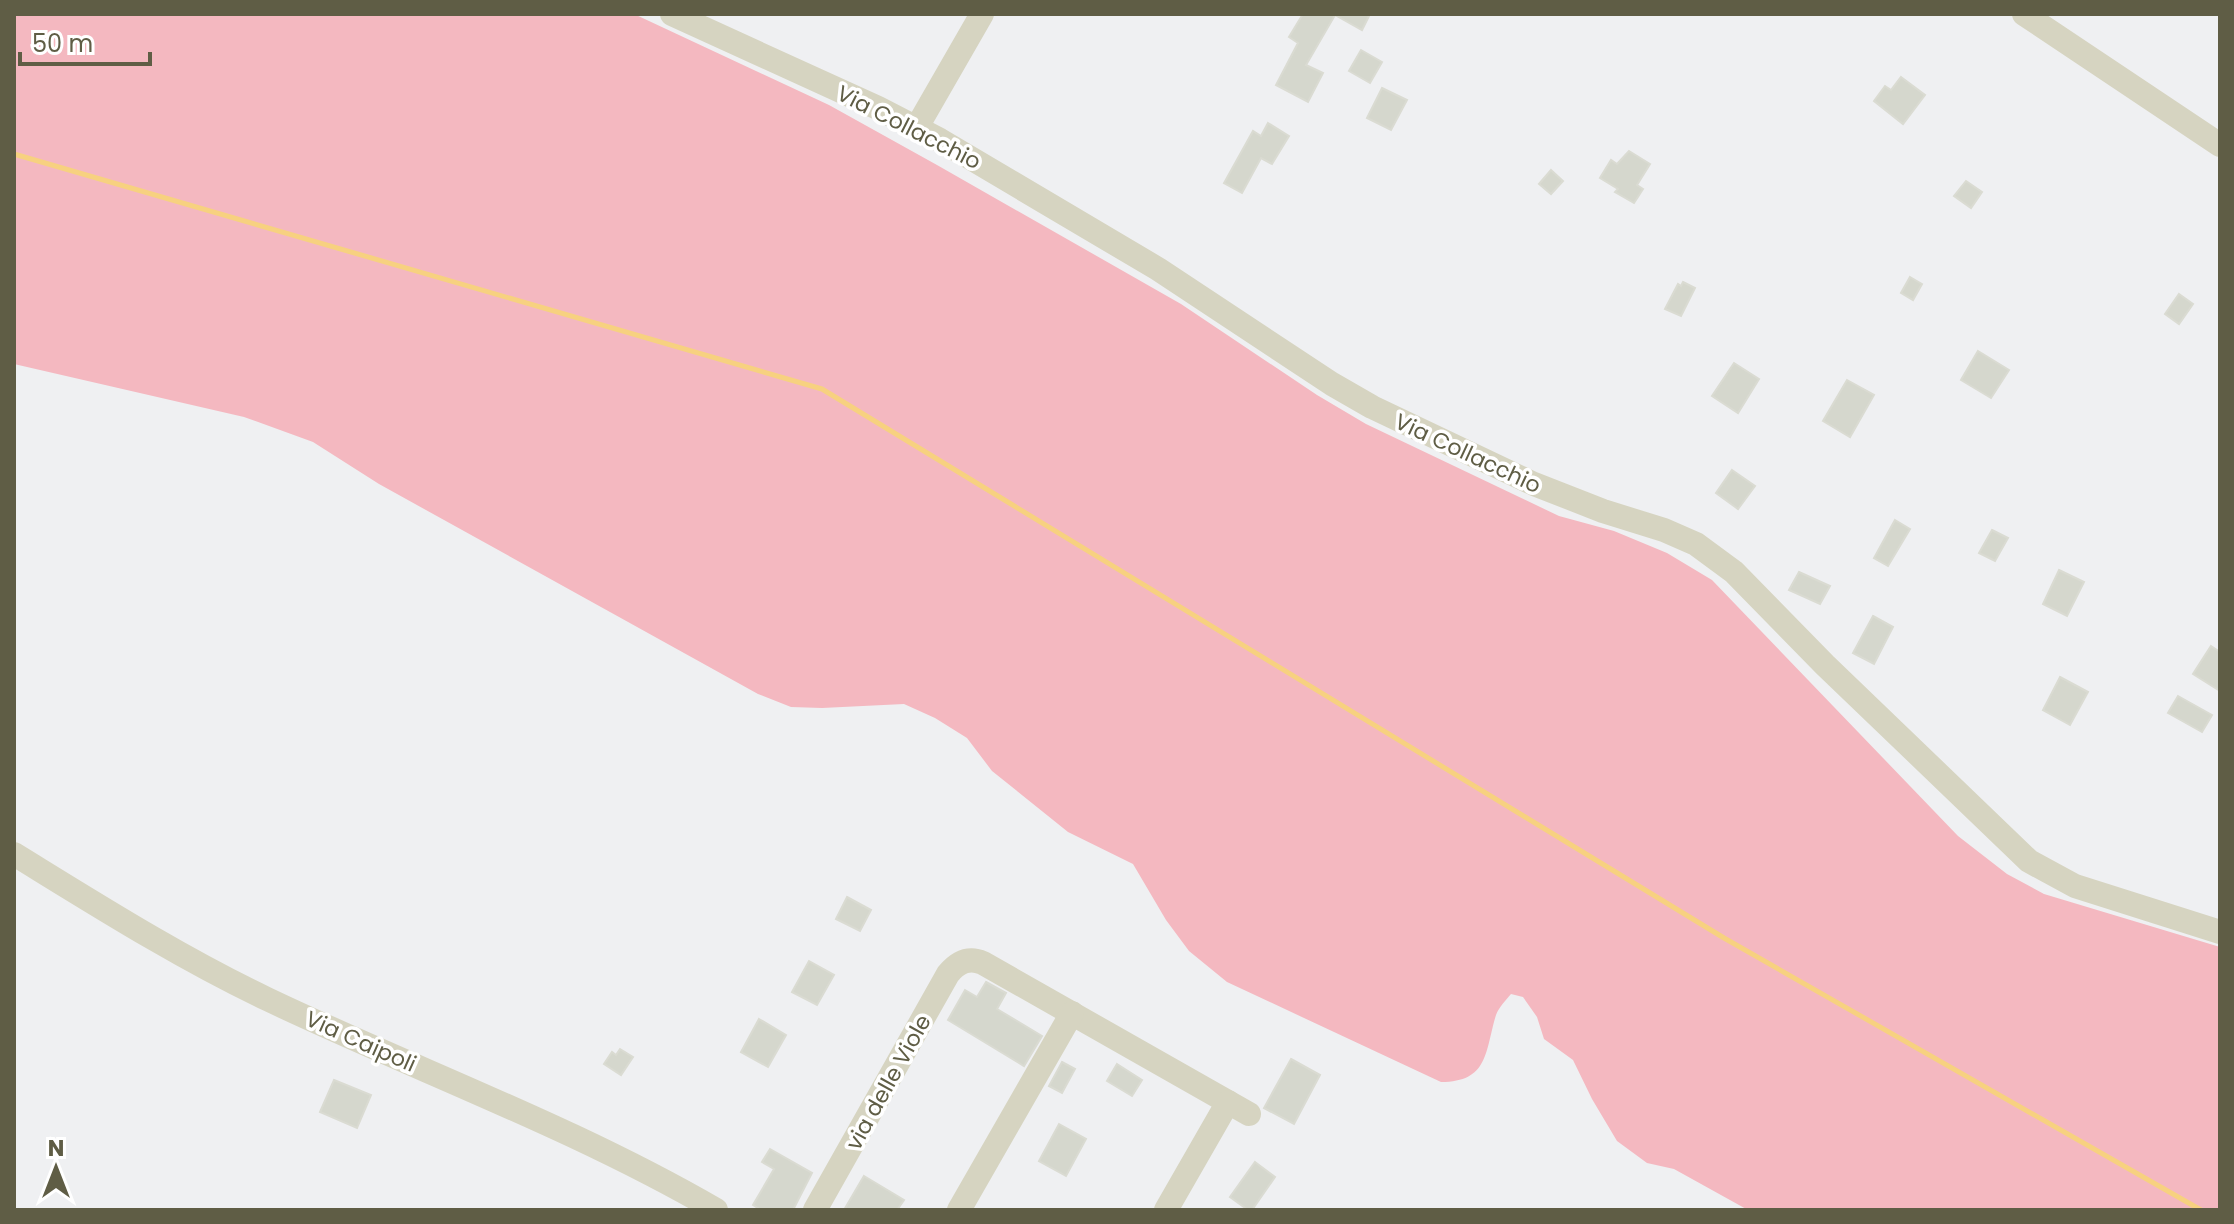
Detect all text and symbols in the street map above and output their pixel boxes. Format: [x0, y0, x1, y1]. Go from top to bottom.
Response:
scale bar [20, 16, 150, 66]
text: 50 m [32, 27, 93, 60]
street label: Via Collacchio [831, 78, 986, 177]
street label: Via Collacchio [1390, 406, 1546, 501]
street label: Via Caipoli [301, 1003, 421, 1080]
street label: via delle Viole [838, 1009, 939, 1156]
north arrow [16, 1128, 96, 1208]
text: N [48, 1133, 64, 1164]

